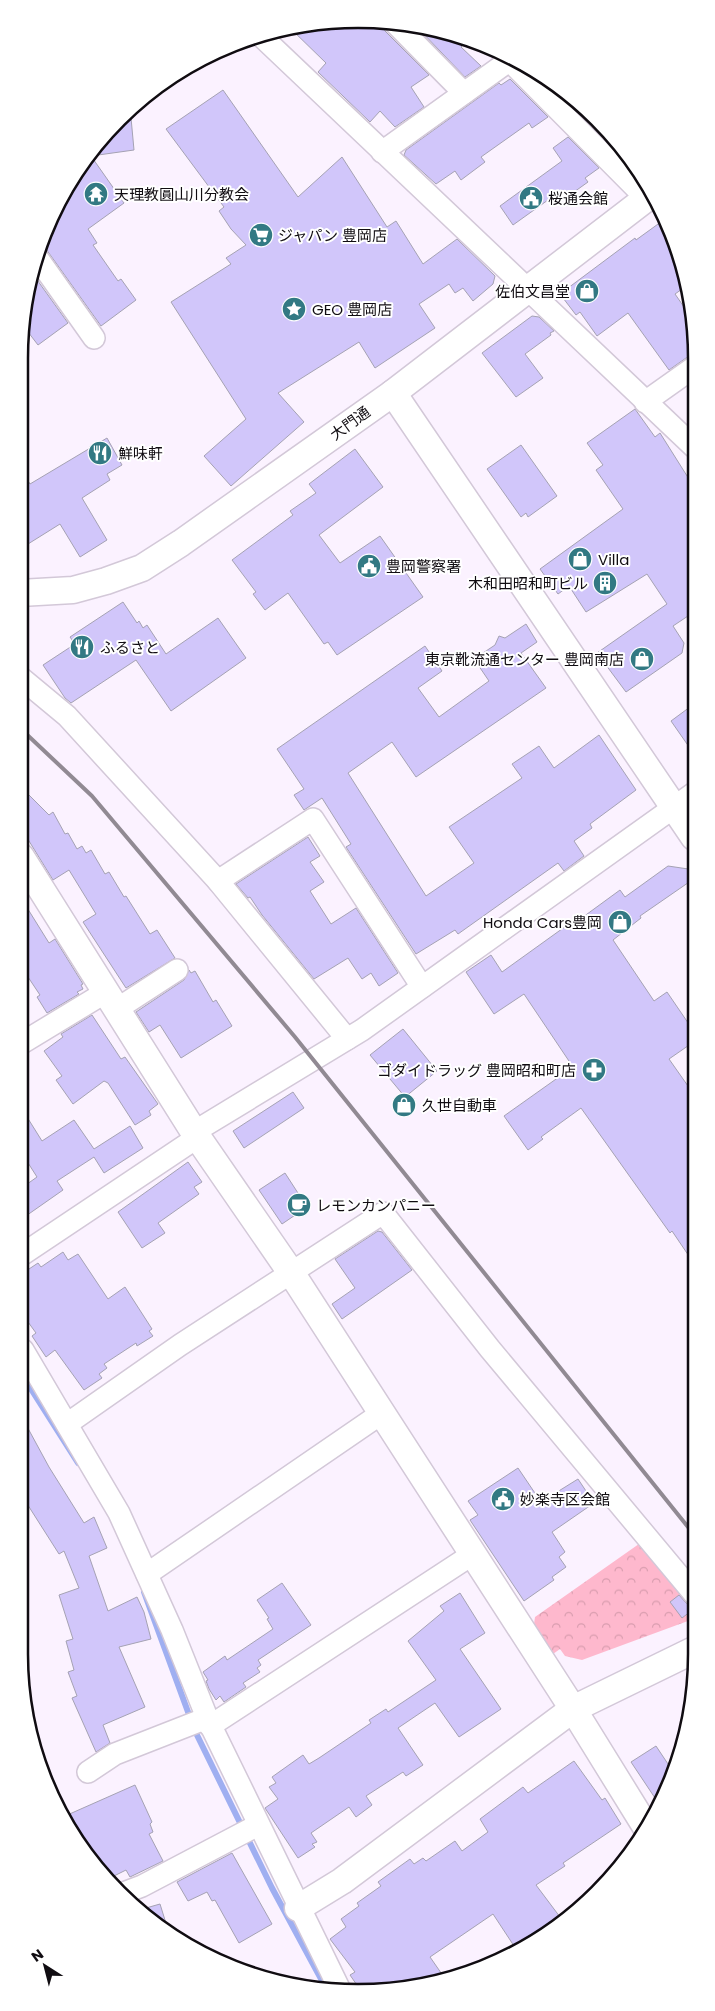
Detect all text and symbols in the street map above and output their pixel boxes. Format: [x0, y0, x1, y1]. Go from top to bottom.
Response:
temple icon: 天理教圓山川分教会 [83, 181, 109, 207]
place label: 天理教圓山川分教会 [114, 184, 249, 205]
public building icon: 桜通会館 [518, 185, 544, 211]
place label: 桜通会館 [548, 188, 608, 209]
supermarket icon: ジャパン 豊岡店 [248, 222, 274, 248]
place label: ジャパン 豊岡店 [278, 225, 387, 246]
shop icon: 佐伯文昌堂 [574, 278, 600, 304]
place label: 佐伯文昌堂 [495, 281, 570, 302]
place icon: GEO 豊岡店 [281, 296, 307, 322]
place label: GEO 豊岡店 [312, 299, 392, 320]
street label: 大門通 [326, 401, 374, 445]
restaurant icon: 鮮味軒 [87, 440, 113, 466]
place label: 鮮味軒 [118, 443, 163, 464]
shop icon: Villa [567, 546, 593, 572]
place label: Villa [598, 549, 629, 570]
public building icon: 豊岡警察署 [356, 553, 382, 579]
place label: 豊岡警察署 [386, 556, 461, 577]
building icon: 木和田昭和町ビル [592, 570, 618, 596]
place label: 木和田昭和町ビル [468, 573, 588, 594]
restaurant icon: ふるさと [69, 634, 95, 660]
place label: ふるさと [100, 637, 160, 658]
shop icon: 東京靴流通センター 豊岡南店 [629, 646, 655, 672]
place label: 東京靴流通センター 豊岡南店 [425, 649, 624, 670]
shop icon: Honda Cars豊岡 [607, 909, 633, 935]
place label: Honda Cars豊岡 [483, 912, 602, 933]
pharmacy icon: ゴダイドラッグ 豊岡昭和町店 [581, 1057, 607, 1083]
place label: ゴダイドラッグ 豊岡昭和町店 [377, 1060, 576, 1081]
shop icon: 久世自動車 [391, 1092, 417, 1118]
place label: 久世自動車 [422, 1095, 497, 1116]
cafe icon: レモンカンパニー [286, 1192, 312, 1218]
place label: レモンカンパニー [316, 1195, 436, 1216]
public building icon: 妙楽寺区会館 [490, 1486, 516, 1512]
place label: 妙楽寺区会館 [520, 1489, 610, 1510]
north arrow [20, 1941, 70, 1991]
text: N [27, 1944, 47, 1967]

